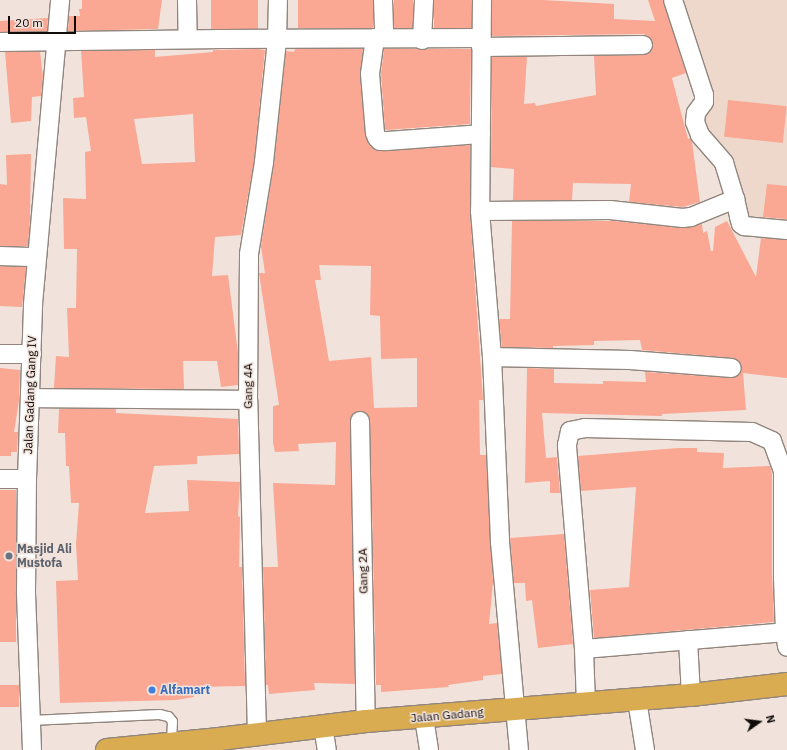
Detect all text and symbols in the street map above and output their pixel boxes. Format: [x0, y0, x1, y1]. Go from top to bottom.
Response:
scale bar [10, 8, 78, 34]
text: 20 m [15, 15, 43, 30]
street label: Jalan Gadang Gang IV [21, 335, 39, 455]
street label: Gang 4A [241, 363, 255, 409]
place label: Masjid Ali Mustofa [17, 542, 72, 570]
street label: Gang 2A [355, 548, 371, 594]
marker: Masjid Ali Mustofa [4, 551, 14, 561]
place label: Alfamart [160, 683, 210, 697]
marker: Alfamart [147, 685, 157, 695]
north arrow [739, 702, 779, 742]
street label: Jalan Gadang [410, 705, 484, 725]
text: N [763, 714, 778, 725]

